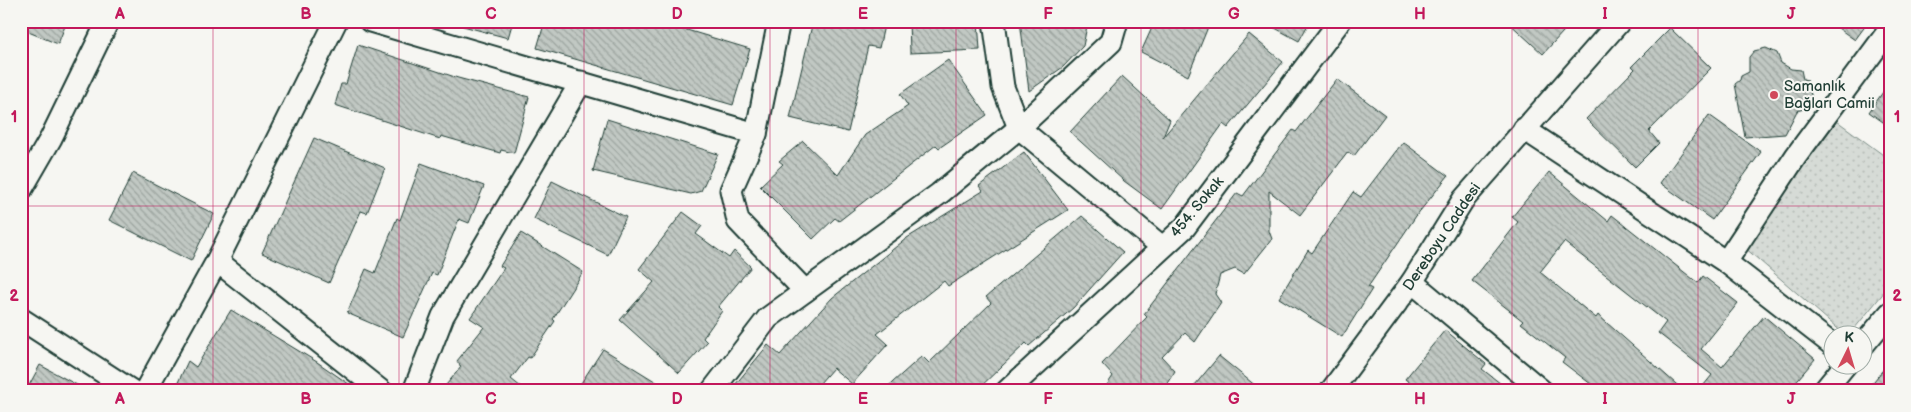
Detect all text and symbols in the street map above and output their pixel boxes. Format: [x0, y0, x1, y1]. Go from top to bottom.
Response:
text: A [114, 5, 125, 24]
text: B [300, 5, 312, 24]
text: C [485, 5, 497, 24]
text: D [671, 5, 683, 24]
text: E [858, 5, 868, 24]
text: F [1043, 5, 1053, 24]
text: G [1228, 5, 1240, 24]
text: H [1414, 5, 1426, 24]
text: I [1602, 5, 1608, 24]
text: J [1787, 5, 1796, 24]
place label: Samanlık Bağları Camii [1784, 77, 1875, 113]
marker: Samanlık Bağları Camii [1768, 89, 1780, 101]
text: 1 [11, 108, 17, 127]
text: 1 [1894, 108, 1900, 127]
street label: 454. Sokak [1166, 172, 1229, 241]
street label: Dereboyu Caddesi [1399, 180, 1485, 294]
text: 2 [9, 287, 19, 306]
text: 2 [1892, 287, 1902, 306]
north arrow [1824, 324, 1874, 374]
text: K [1844, 329, 1855, 346]
text: A [114, 390, 125, 409]
text: B [300, 390, 312, 409]
text: C [485, 390, 497, 409]
text: D [671, 390, 683, 409]
text: E [858, 390, 868, 409]
text: F [1043, 390, 1053, 409]
text: G [1228, 390, 1240, 409]
text: H [1414, 390, 1426, 409]
text: I [1602, 390, 1608, 409]
text: J [1787, 390, 1796, 409]

